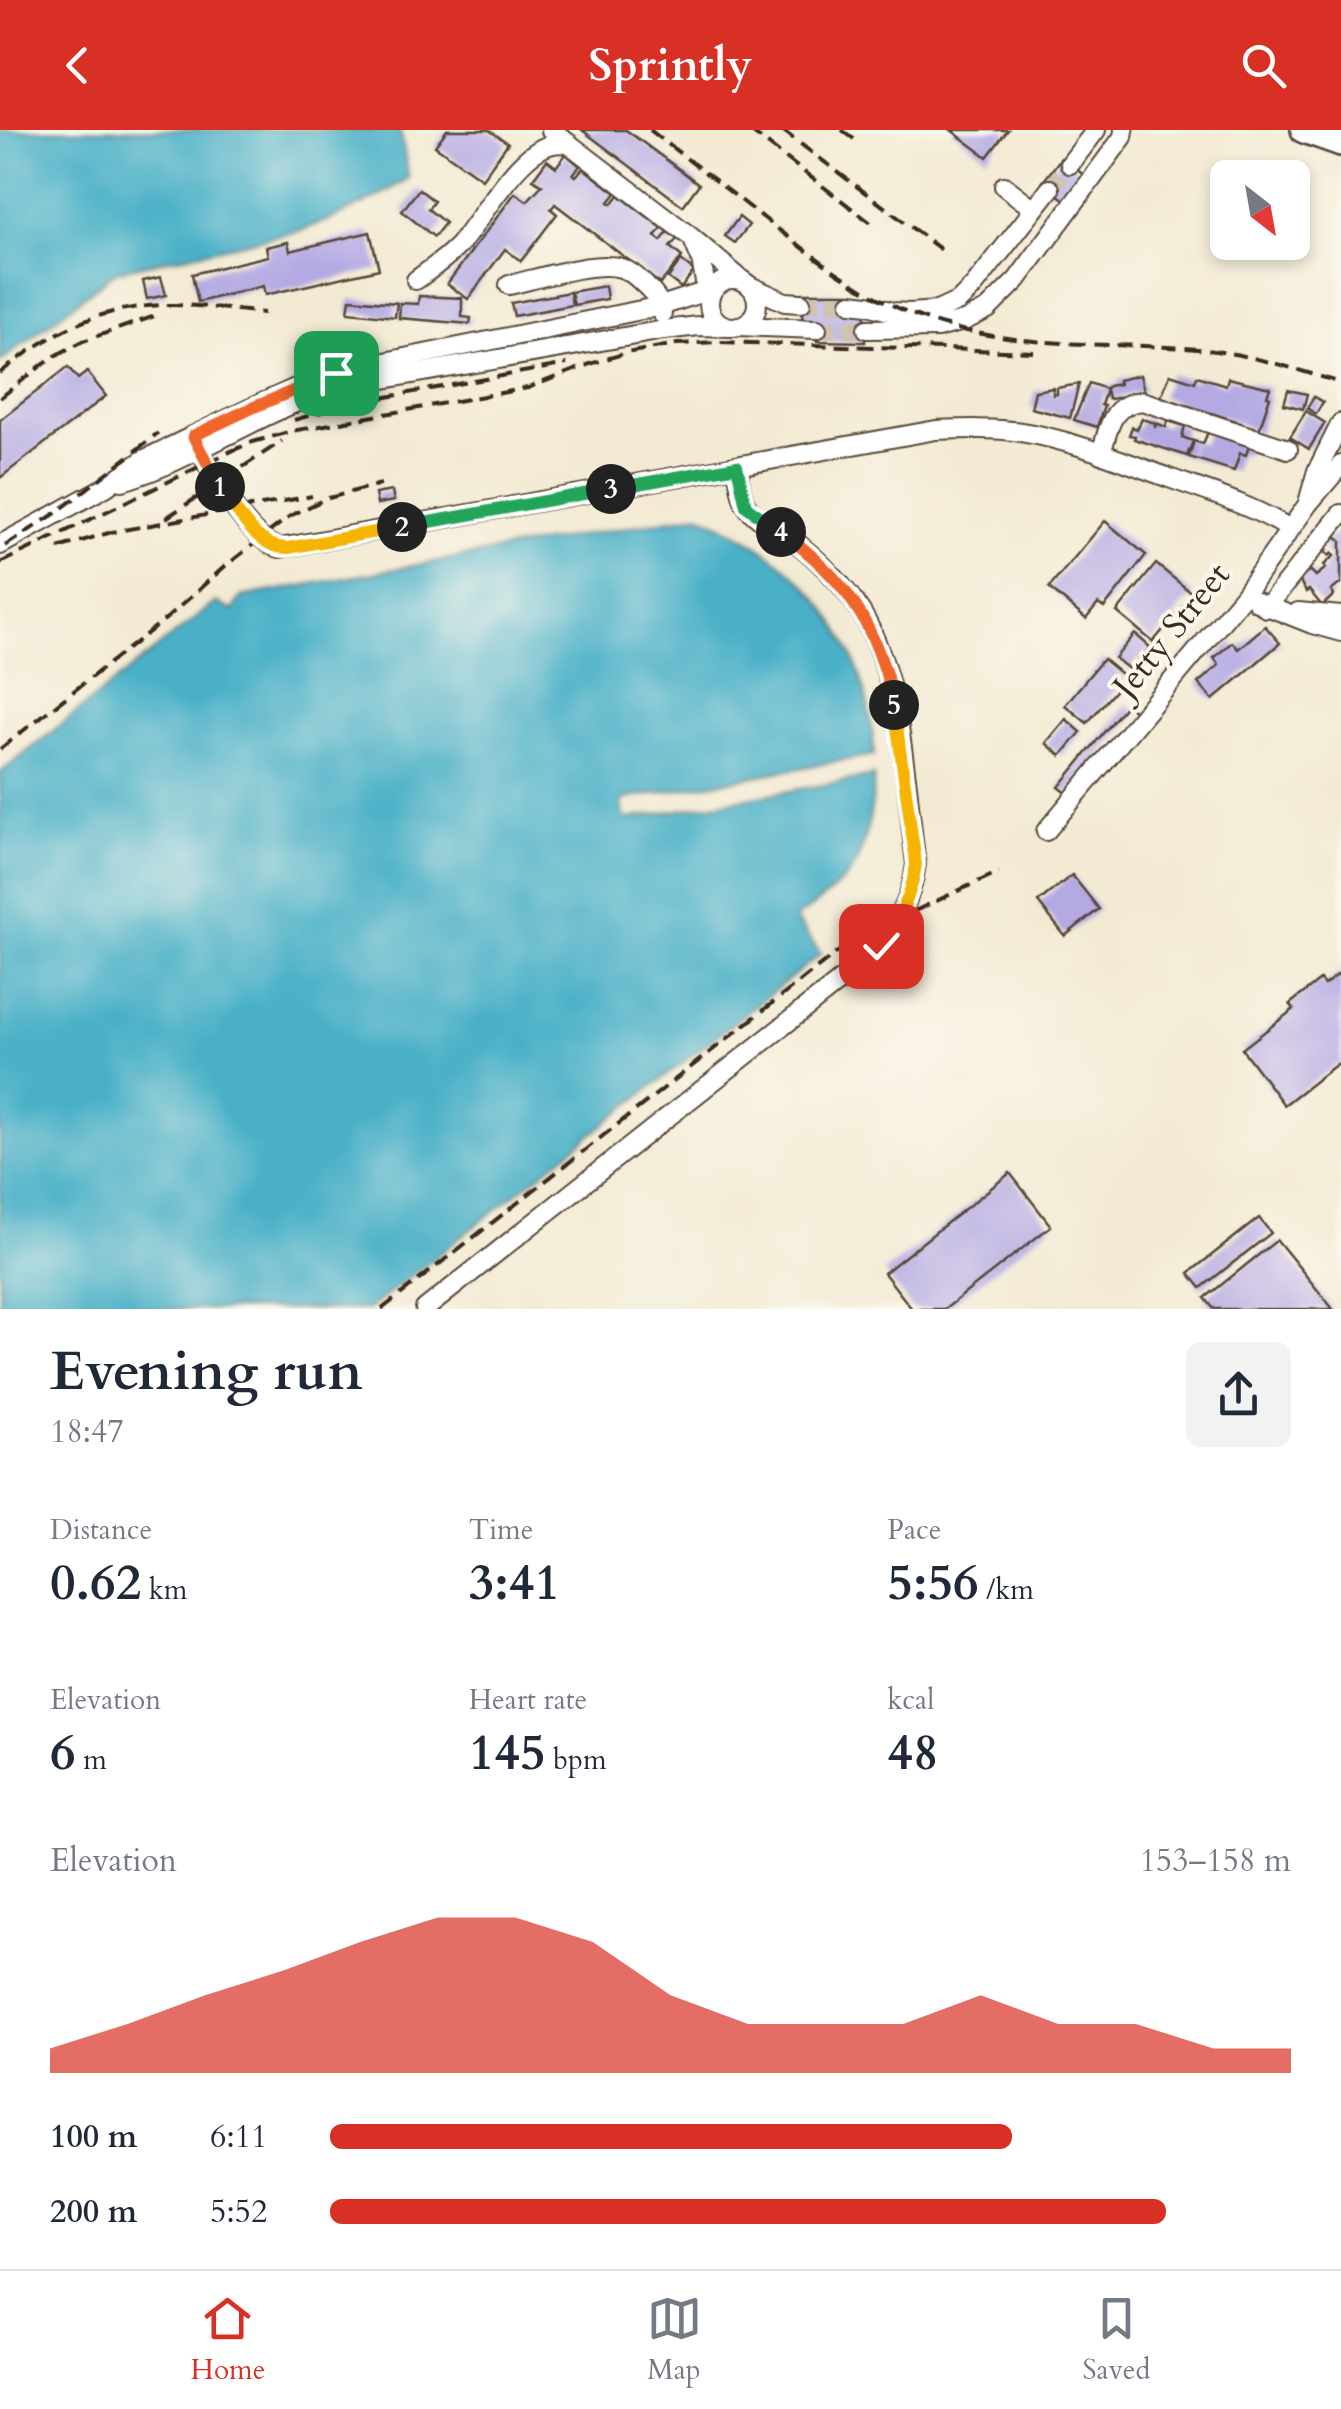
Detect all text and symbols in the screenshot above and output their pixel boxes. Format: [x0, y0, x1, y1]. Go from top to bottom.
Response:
text: Sprintly [589, 35, 752, 96]
icon: back [50, 38, 105, 93]
icon: search [1236, 38, 1291, 93]
north arrow [1210, 160, 1310, 260]
map controls [1210, 160, 1310, 260]
pin [294, 331, 379, 416]
icon: arrive [309, 346, 364, 401]
pin: 1 [195, 462, 245, 512]
pin: 3 [586, 464, 636, 514]
text: 1 [213, 468, 227, 506]
text: 3 [604, 470, 618, 508]
pin: 2 [377, 502, 427, 552]
pin: 4 [756, 507, 806, 557]
text: 2 [395, 508, 409, 546]
text: 4 [774, 513, 788, 551]
street label: Jetty Street [1099, 553, 1241, 713]
pin: 5 [869, 680, 919, 730]
text: 5 [887, 686, 901, 724]
pin [839, 904, 924, 989]
icon: check [854, 919, 909, 974]
text: Evening run [50, 1335, 363, 1409]
button: share [1186, 1342, 1291, 1447]
text: 18:47 [50, 1410, 124, 1454]
text: Distance [50, 1511, 152, 1549]
text: Time [469, 1511, 533, 1549]
text: Pace [887, 1511, 941, 1549]
text: 0.62 [50, 1549, 141, 1617]
text: 3:41 [469, 1549, 560, 1617]
text: 5:56 [887, 1549, 979, 1617]
text: km [141, 1571, 188, 1609]
text: /km [979, 1571, 1034, 1609]
text: Elevation [50, 1681, 161, 1719]
text: Heart rate [469, 1681, 587, 1719]
text: kcal [887, 1681, 934, 1719]
text: 6 [50, 1719, 76, 1787]
text: 145 [469, 1719, 546, 1787]
text: 48 [887, 1719, 939, 1787]
text: m [76, 1741, 107, 1779]
text: bpm [546, 1741, 607, 1779]
text: Elevation [50, 1839, 177, 1883]
text: 153–158 m [1139, 1839, 1291, 1883]
text: 100 m [50, 2115, 137, 2159]
text: 6:11 [210, 2115, 267, 2159]
text: 200 m [50, 2190, 137, 2234]
text: 5:52 [210, 2190, 267, 2234]
tab: Home [191, 2291, 265, 2389]
tab: Map [647, 2291, 702, 2389]
tab: Saved [1083, 2291, 1150, 2389]

